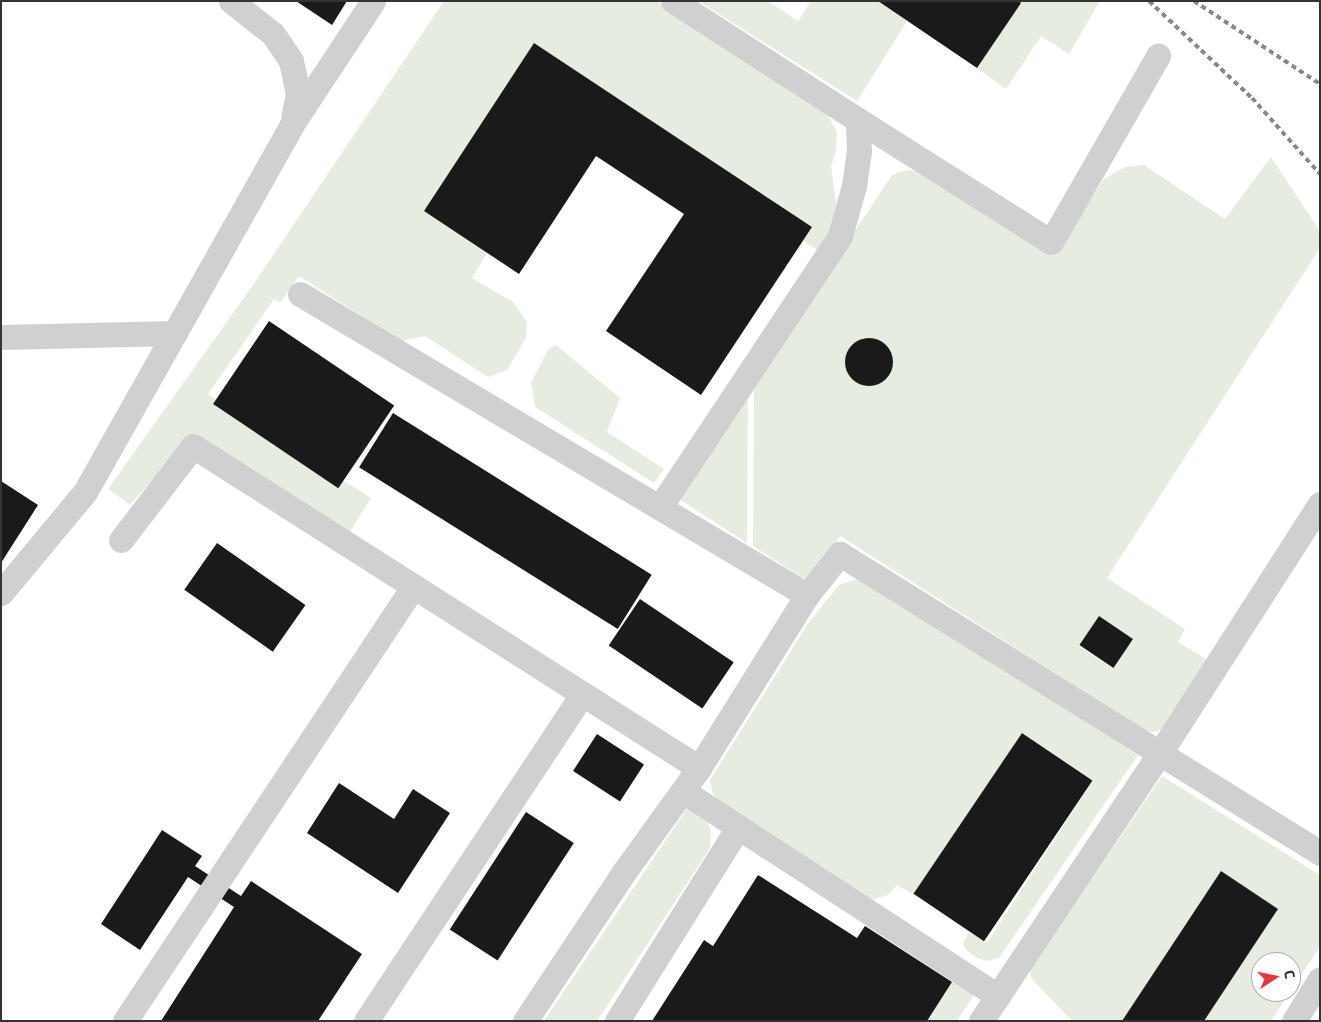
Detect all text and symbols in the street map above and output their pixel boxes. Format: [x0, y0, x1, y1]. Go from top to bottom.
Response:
north arrow [1251, 952, 1301, 1002]
text: С [1281, 969, 1299, 980]

